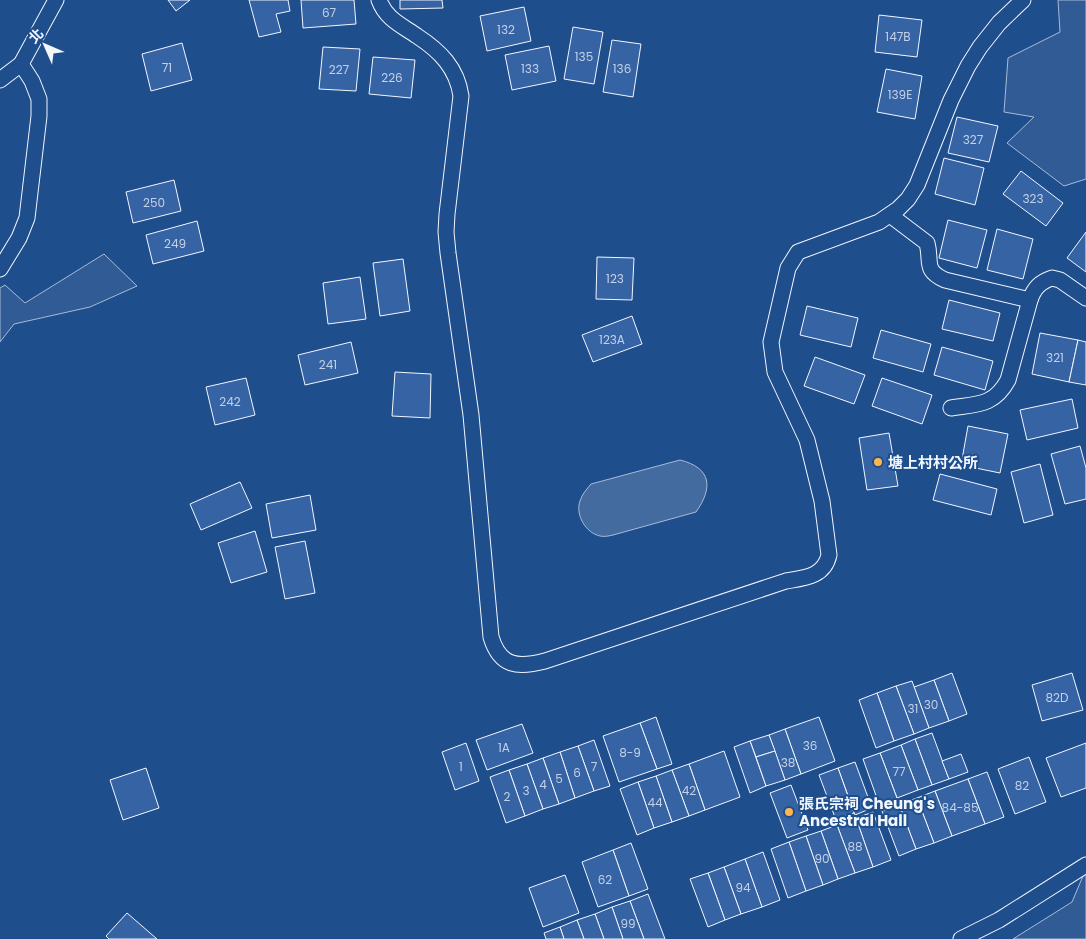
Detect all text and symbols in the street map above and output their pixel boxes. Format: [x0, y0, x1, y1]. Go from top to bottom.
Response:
house number: 67 [322, 4, 337, 21]
north arrow [20, 20, 70, 70]
house number: 132 [497, 21, 515, 38]
text: 北 [24, 24, 48, 48]
house number: 147B [885, 28, 911, 45]
house number: 135 [575, 48, 593, 65]
house number: 71 [162, 59, 172, 76]
house number: 133 [521, 60, 539, 77]
house number: 136 [613, 60, 631, 77]
house number: 227 [329, 61, 350, 78]
house number: 226 [381, 69, 403, 86]
house number: 139E [888, 86, 912, 103]
house number: 327 [963, 131, 984, 148]
house number: 323 [1022, 190, 1044, 207]
house number: 250 [143, 194, 165, 211]
house number: 249 [164, 235, 186, 252]
house number: 123 [606, 270, 624, 287]
house number: 123A [599, 331, 625, 348]
house number: 321 [1046, 349, 1064, 366]
house number: 241 [319, 356, 337, 373]
house number: 242 [219, 393, 241, 410]
place label: 塘上村村公所 [888, 452, 978, 473]
marker: 塘上村村公所 [872, 456, 884, 468]
house number: 82D [1046, 689, 1068, 706]
house number: 30 [924, 696, 938, 713]
house number: 31 [908, 700, 918, 717]
house number: 36 [803, 737, 817, 754]
house number: 1A [498, 739, 510, 756]
house number: 8-9 [619, 744, 641, 761]
house number: 38 [781, 754, 795, 771]
house number: 1 [459, 758, 463, 775]
house number: 7 [591, 758, 598, 775]
house number: 77 [892, 763, 906, 780]
house number: 6 [573, 764, 581, 781]
house number: 5 [555, 770, 563, 787]
house number: 4 [539, 776, 547, 793]
house number: 82 [1015, 777, 1029, 794]
house number: 3 [522, 782, 530, 799]
house number: 42 [682, 782, 696, 799]
house number: 2 [504, 788, 511, 805]
place label: 張氏宗祠 Cheung's Ancestral Hall [799, 793, 935, 831]
house number: 44 [647, 794, 663, 811]
house number: 84-85 [942, 799, 978, 816]
marker: 張氏宗祠 Cheung's Ancestral Hall [783, 806, 795, 818]
house number: 88 [847, 838, 863, 855]
house number: 90 [814, 850, 830, 867]
house number: 62 [598, 871, 612, 888]
house number: 94 [735, 879, 751, 896]
house number: 99 [620, 915, 636, 932]

